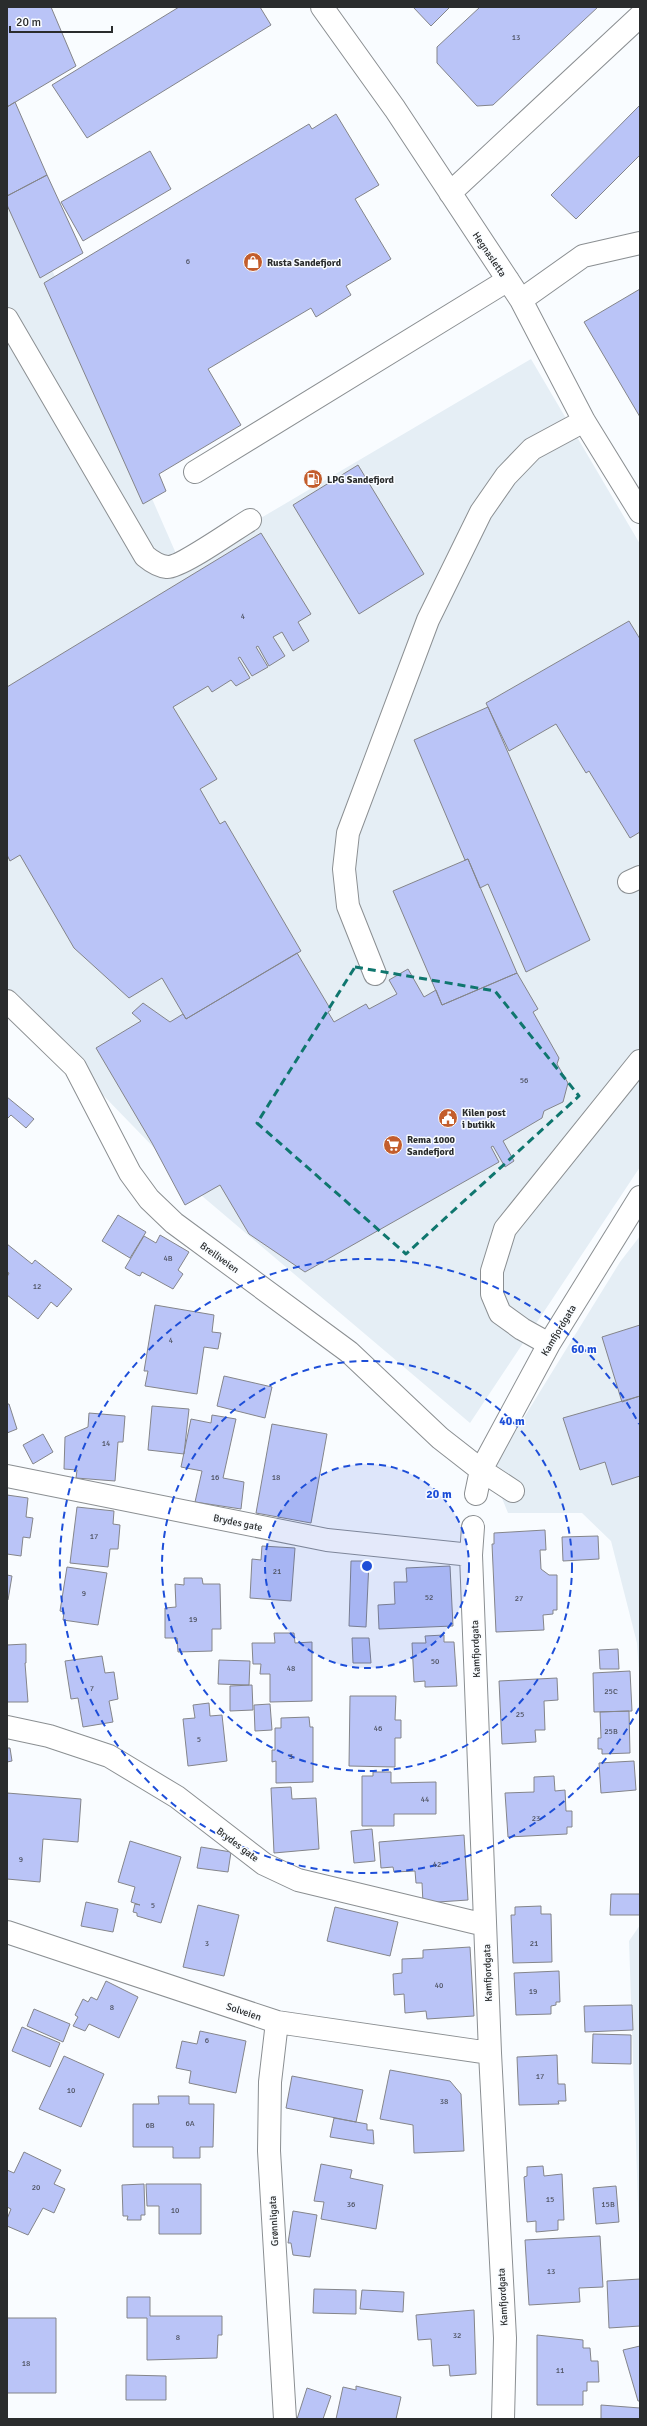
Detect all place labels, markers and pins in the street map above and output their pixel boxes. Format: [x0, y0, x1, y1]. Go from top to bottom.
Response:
shop icon: Rusta Sandefjord [242, 251, 264, 273]
place label: Rusta Sandefjord [267, 257, 342, 269]
fuel station icon: LPG Sandefjord [302, 468, 324, 490]
place label: LPG Sandefjord [327, 474, 395, 486]
public building icon: Kilen post i butikk [437, 1107, 459, 1129]
place label: Kilen post i butikk [462, 1107, 506, 1131]
supermarket icon: Rema 1000 Sandefjord [382, 1134, 404, 1156]
place label: Rema 1000 Sandefjord [407, 1134, 456, 1158]
centre of rings [360, 1559, 374, 1573]

